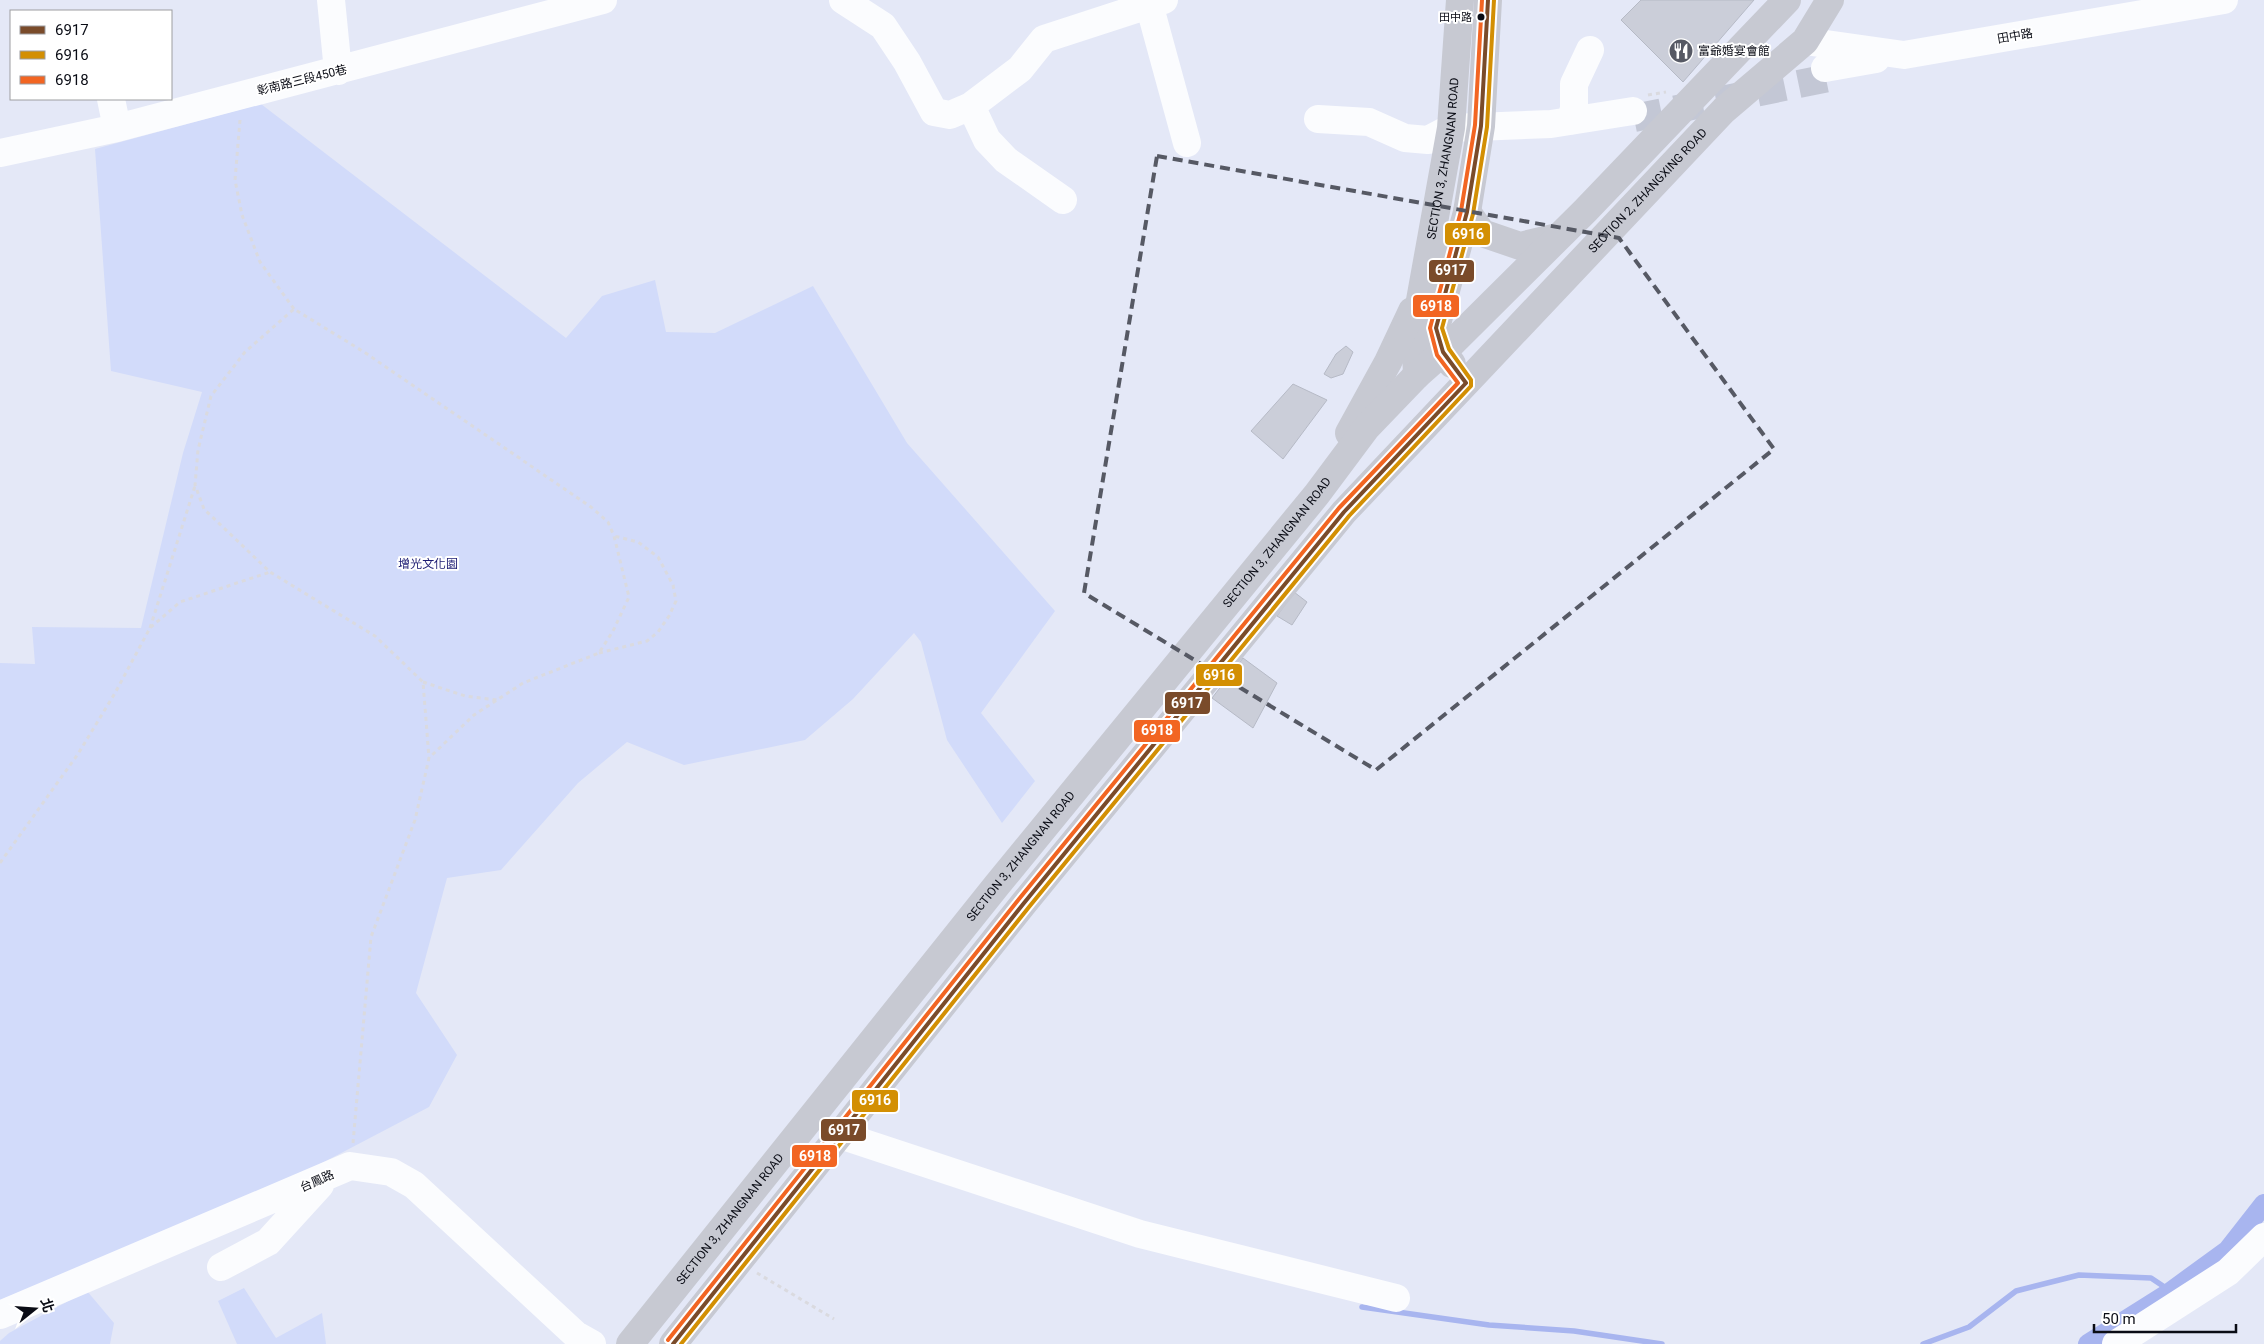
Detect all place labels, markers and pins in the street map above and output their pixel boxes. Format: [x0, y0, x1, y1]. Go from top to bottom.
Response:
place label: 田中路 [1439, 11, 1472, 24]
marker: 田中路 [1476, 12, 1486, 22]
restaurant icon: 富爺婚宴會館 [1668, 38, 1694, 64]
place label: 富爺婚宴會館 [1698, 44, 1770, 58]

